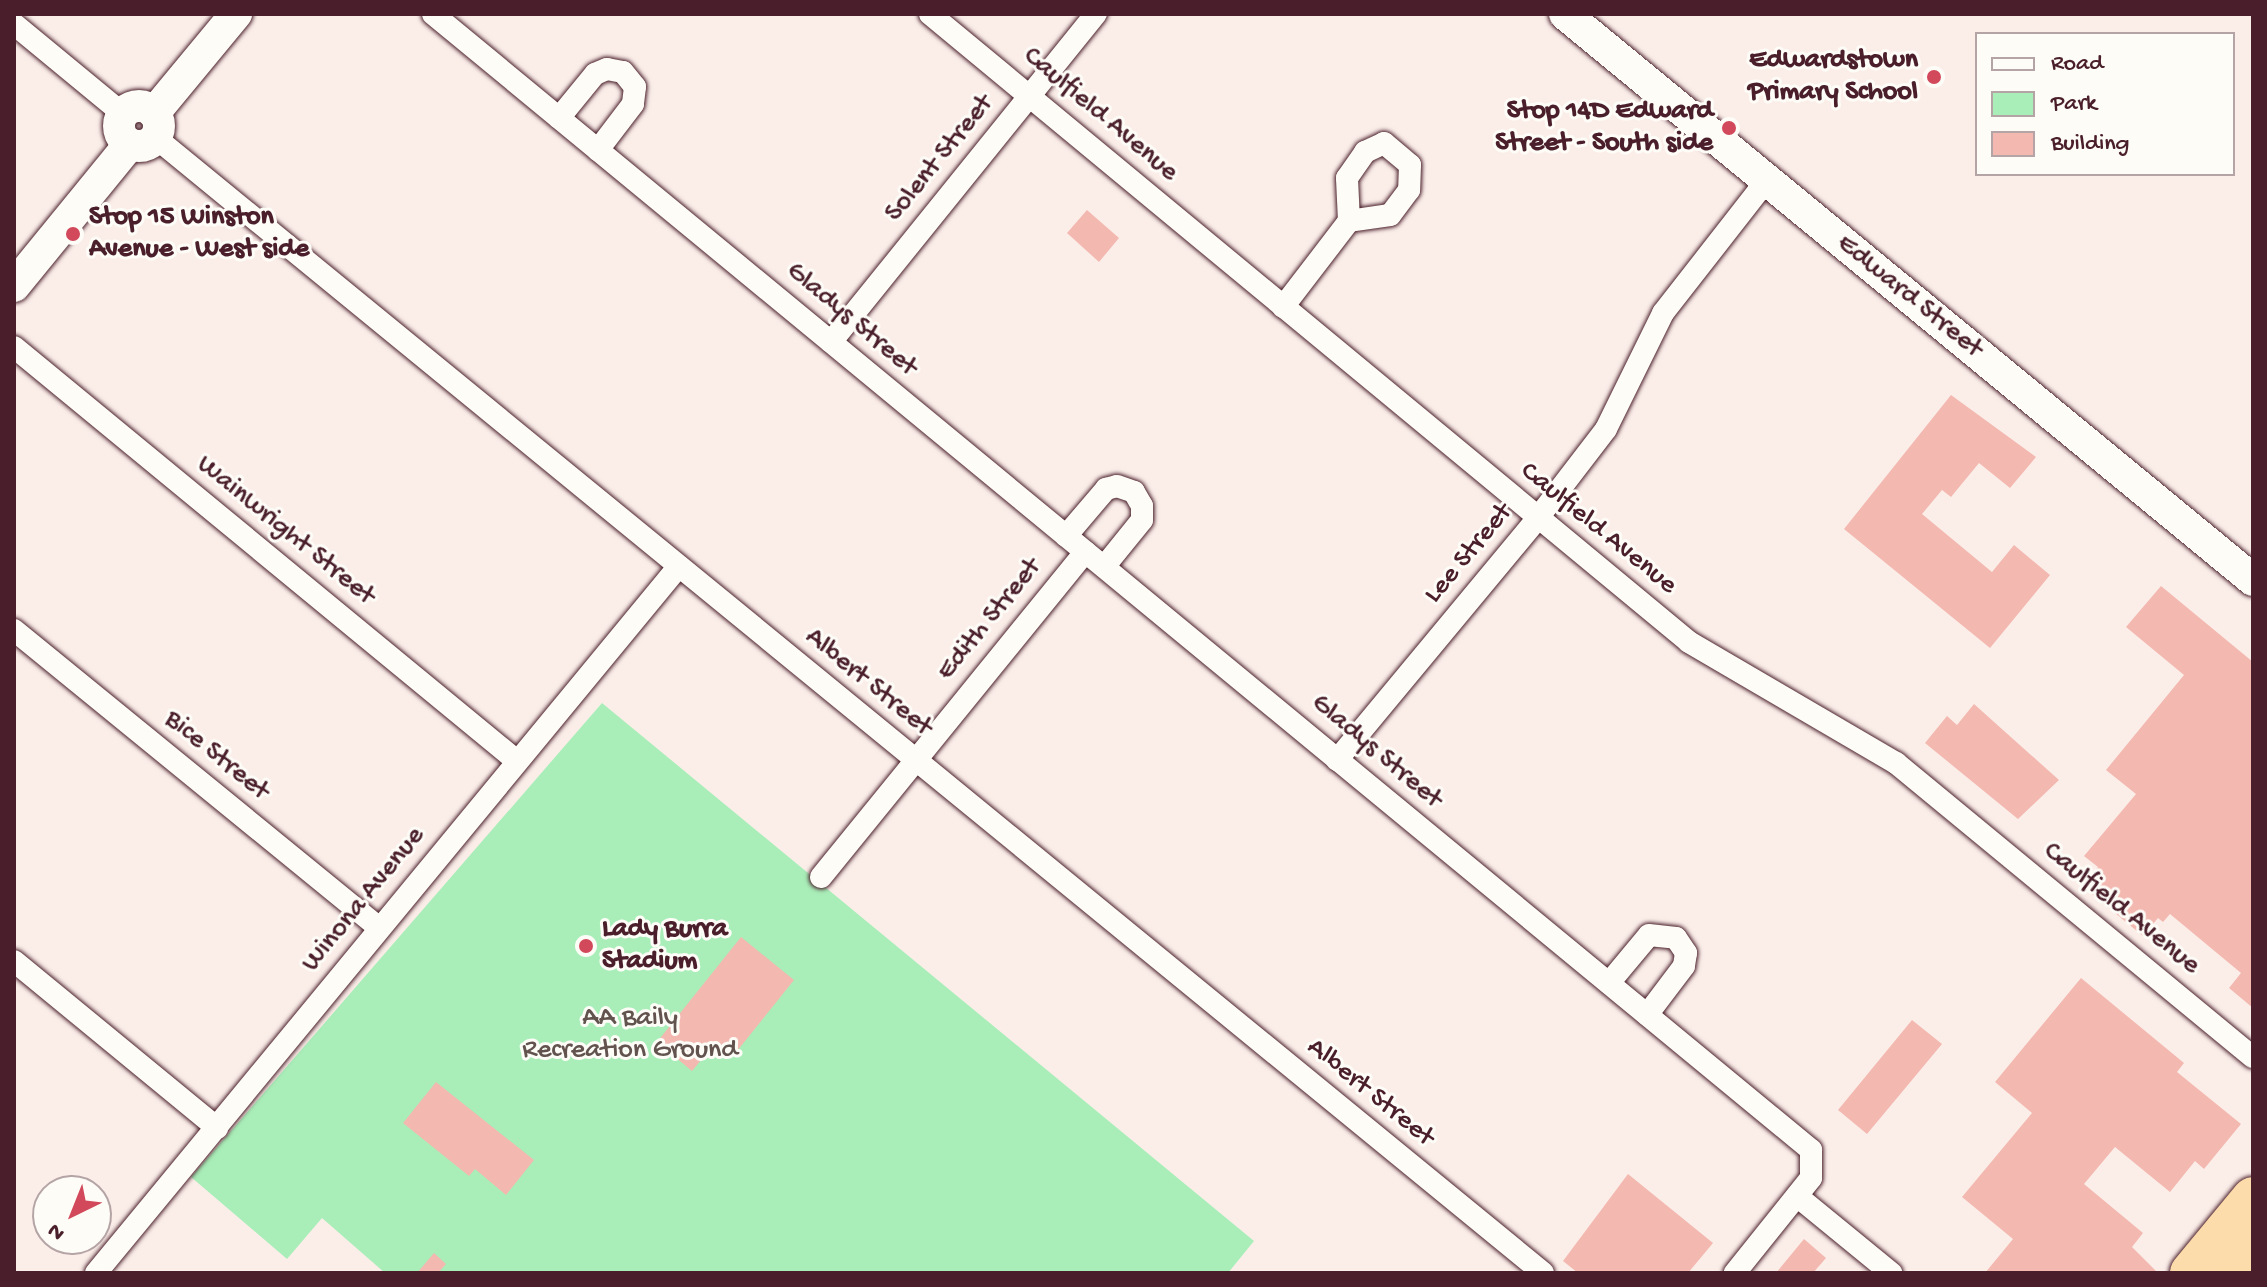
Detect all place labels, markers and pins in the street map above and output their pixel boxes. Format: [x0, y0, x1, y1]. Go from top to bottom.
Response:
place label: Edwardstown Primary School [1748, 44, 1918, 110]
marker: Edwardstown Primary School [1925, 68, 1943, 86]
place label: Stop 14D Edward Street - South side [1495, 95, 1713, 161]
marker: Stop 14D Edward Street - South side [1720, 119, 1738, 137]
place label: Stop 15 Winston Avenue - West side [89, 201, 309, 267]
marker: Stop 15 Winston Avenue - West side [64, 225, 82, 243]
place label: Lady Burra Stadium [602, 913, 727, 979]
marker: Lady Burra Stadium [577, 937, 595, 955]

